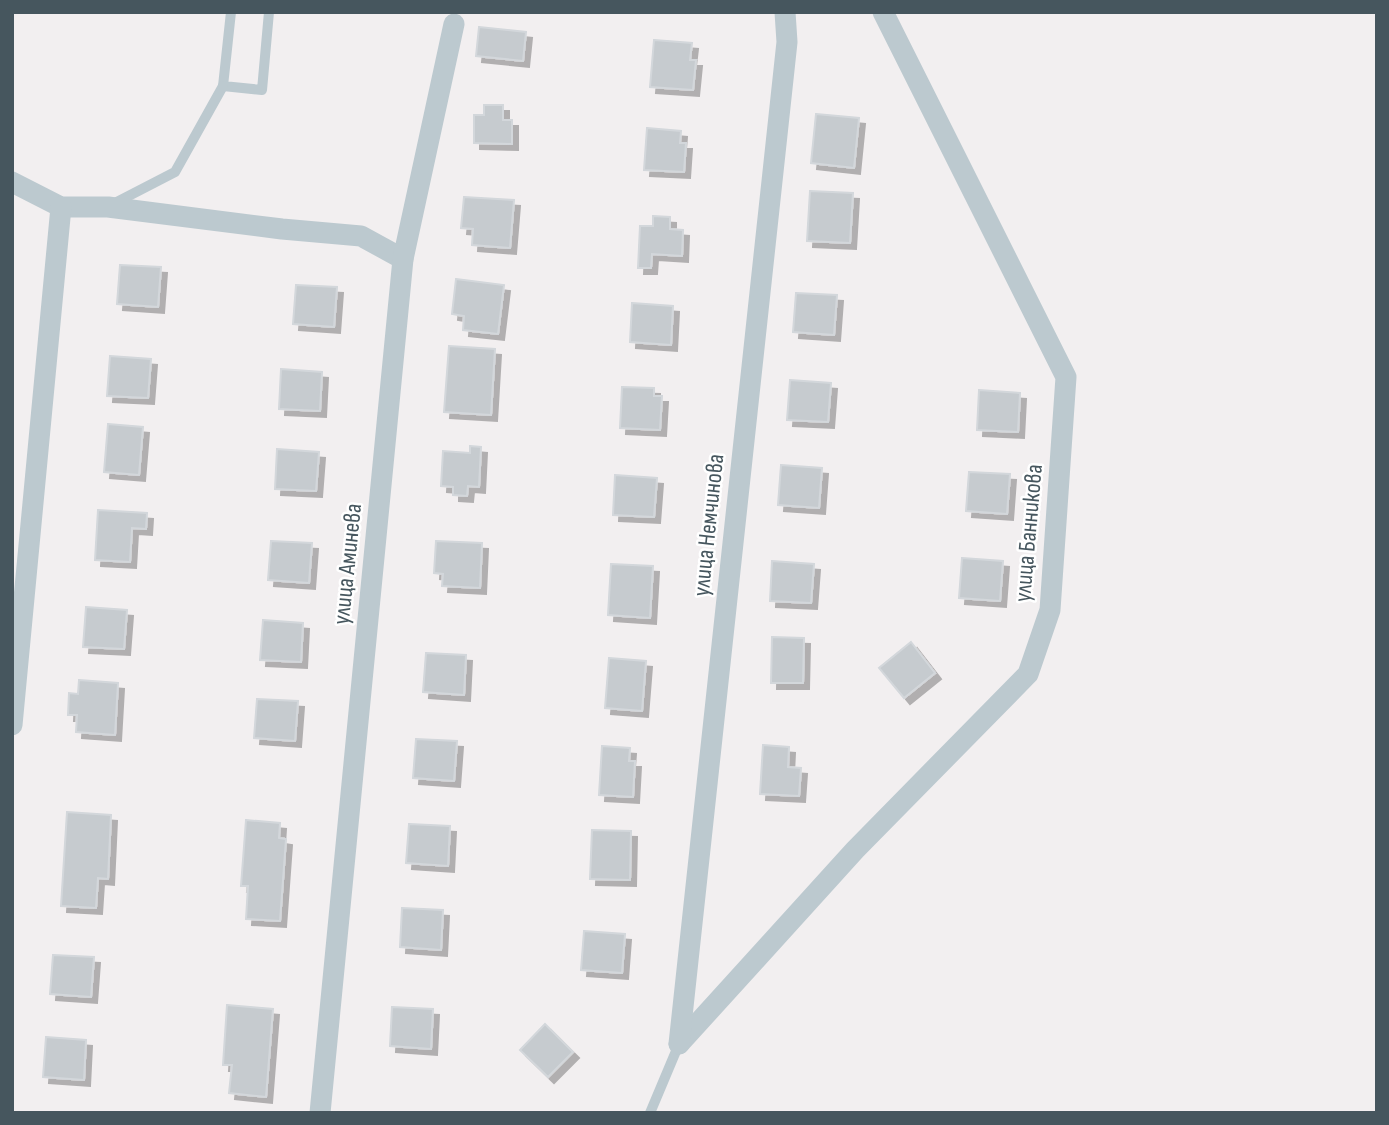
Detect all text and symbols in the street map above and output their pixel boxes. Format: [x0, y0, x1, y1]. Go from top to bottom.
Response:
street label: улица Немчинова [687, 452, 730, 598]
street label: улица Банникова [1008, 463, 1049, 603]
street label: улица Аминева [327, 502, 368, 626]

